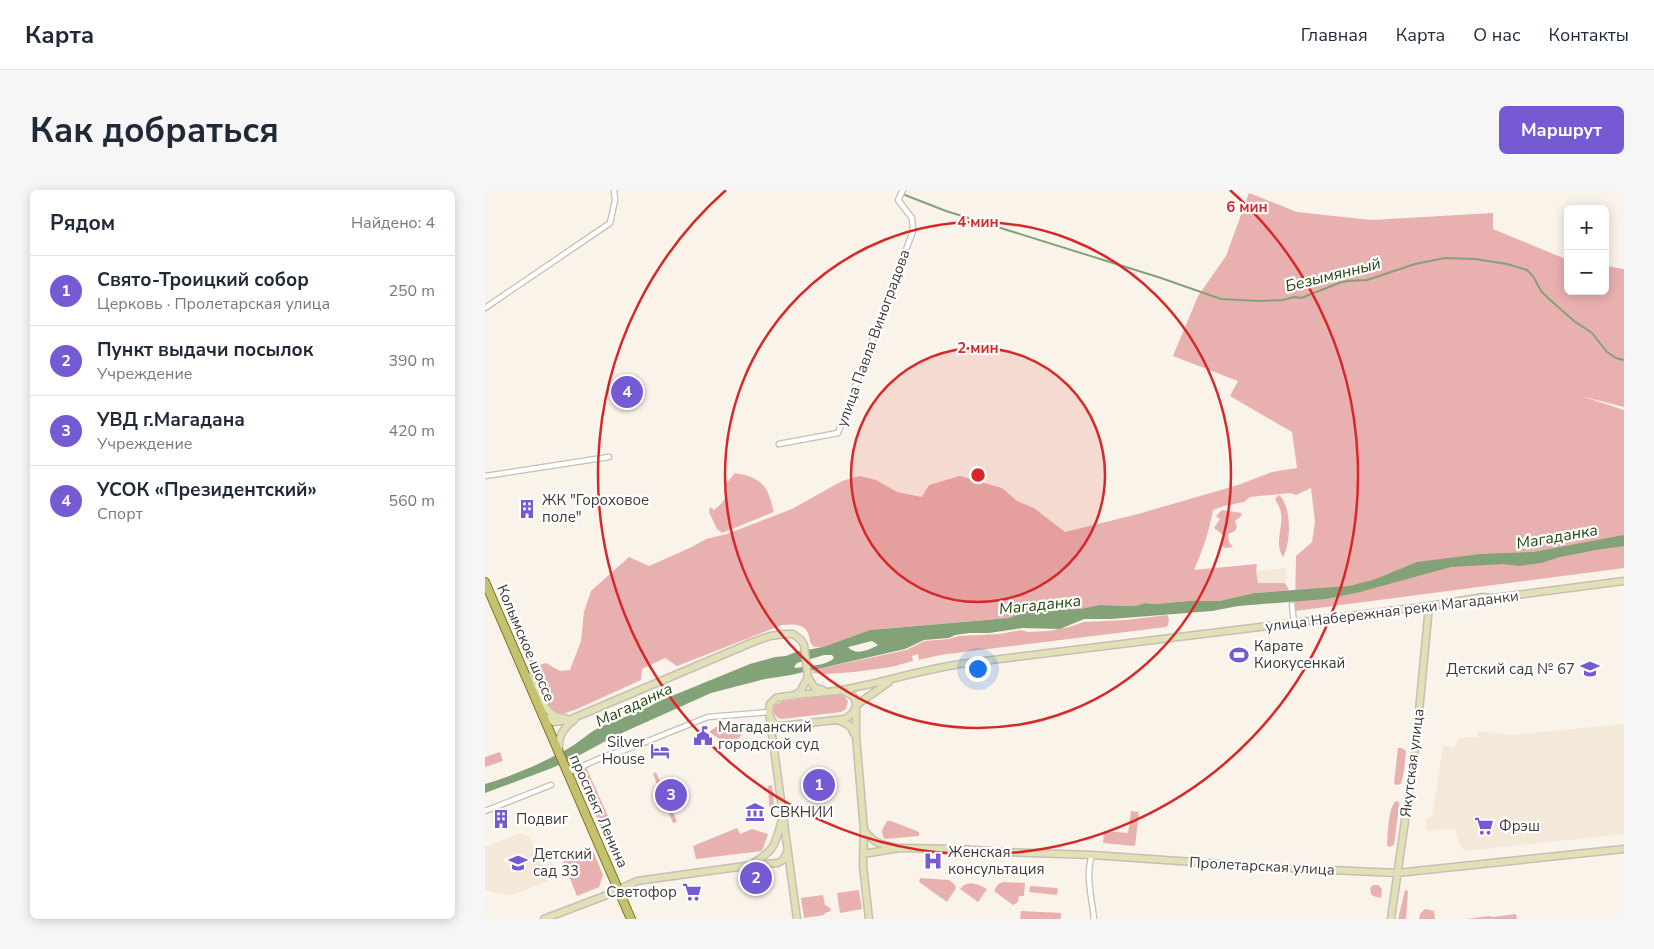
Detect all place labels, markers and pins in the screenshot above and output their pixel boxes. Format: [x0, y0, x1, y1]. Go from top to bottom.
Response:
pin: 4 [611, 373, 643, 411]
centre of rings [969, 466, 987, 484]
place label: ЖК "Гороховое поле" [542, 490, 649, 527]
building icon: ЖК "Гороховое поле" [516, 498, 538, 520]
place label: Карате Киокусенкай [1254, 636, 1345, 673]
sports icon: Карате Киокусенкай [1228, 644, 1250, 666]
school or university icon: Детский сад № 67 [1579, 658, 1601, 680]
place label: Детский сад № 67 [1446, 659, 1575, 679]
place label: Магаданский городской суд [718, 717, 819, 754]
public building icon: Магаданский городской суд [692, 725, 714, 747]
place label: Silver House [602, 732, 646, 769]
hotel icon: Silver House [649, 740, 671, 762]
pin: 1 [803, 766, 835, 804]
pin: 3 [655, 776, 687, 814]
museum icon: СВКНИИ [744, 801, 766, 823]
place label: СВКНИИ [770, 802, 833, 822]
building icon: Подвиг [490, 808, 512, 830]
place label: Подвиг [516, 809, 569, 829]
supermarket icon: Фрэш [1473, 815, 1495, 837]
place label: Фрэш [1499, 816, 1540, 836]
place label: Женская консультация [948, 842, 1045, 879]
place label: Детский сад 33 [533, 844, 592, 881]
hospital icon: Женская консультация [922, 850, 944, 872]
school or university icon: Детский сад 33 [507, 852, 529, 874]
pin: 2 [740, 859, 772, 897]
supermarket icon: Светофор [681, 881, 703, 903]
place label: Светофор [606, 882, 677, 902]

